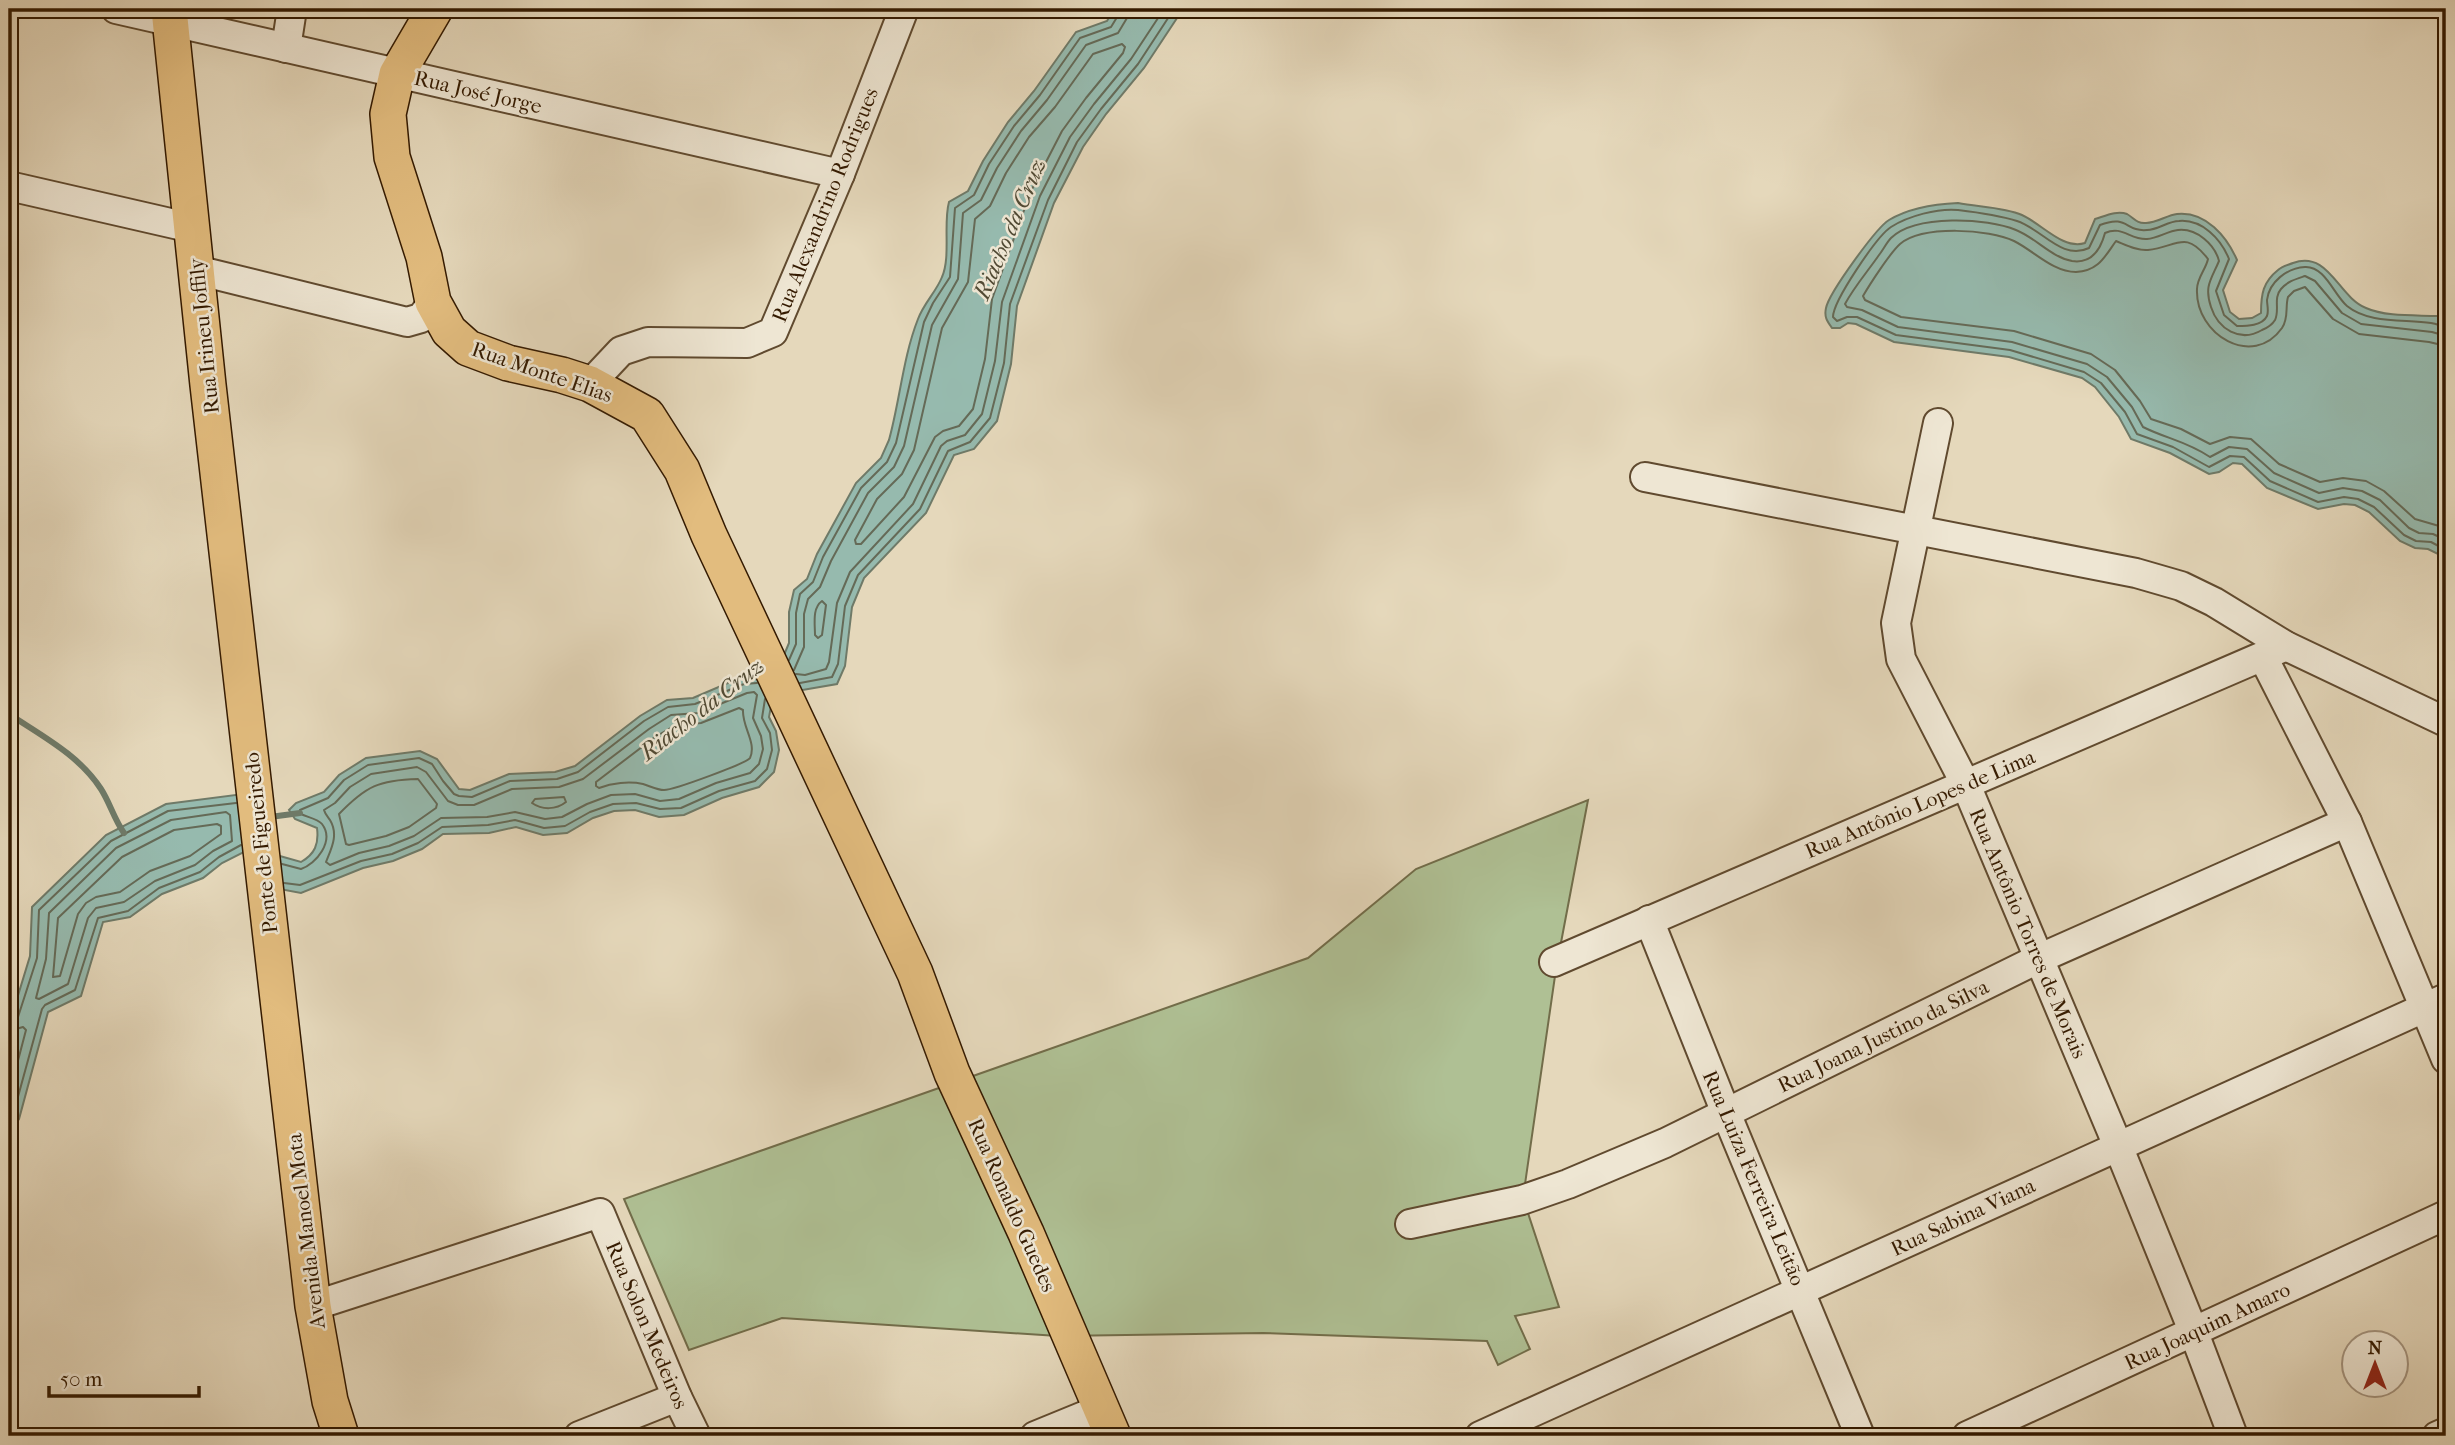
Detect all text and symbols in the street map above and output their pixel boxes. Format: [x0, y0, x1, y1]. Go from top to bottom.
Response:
street label: Rua José Jorge [412, 66, 544, 118]
street label: Rua Alexandrino Rodrigues [767, 84, 883, 326]
water label: Riacho da Cruz [967, 155, 1052, 305]
street label: Rua Irineu Joffily [184, 256, 224, 415]
street label: Rua Monte Elias [469, 337, 616, 407]
water label: Riacho da Cruz [633, 652, 769, 767]
street label: Rua Antônio Lopes de Lima [1801, 744, 2039, 863]
street label: Ponte de Figueiredo [240, 751, 282, 935]
street label: Rua Antônio Torres de Morais [1964, 804, 2092, 1062]
street label: Rua Joana Justino da Silva [1774, 974, 1993, 1098]
street label: Rua Luiza Ferreira Leitão [1698, 1067, 1810, 1289]
street label: Rua Ronaldo Guedes [963, 1115, 1061, 1296]
street label: Avenida Manoel Mota [282, 1132, 330, 1331]
street label: Rua Sabina Viana [1887, 1173, 2039, 1261]
street label: Rua Solon Medeiros [601, 1238, 693, 1413]
street label: Rua Joaquim Amaro [2120, 1277, 2294, 1375]
north arrow [2340, 1330, 2410, 1400]
text: N [2368, 1337, 2383, 1359]
scale bar [49, 1354, 200, 1398]
text: 50 m [60, 1367, 103, 1391]

